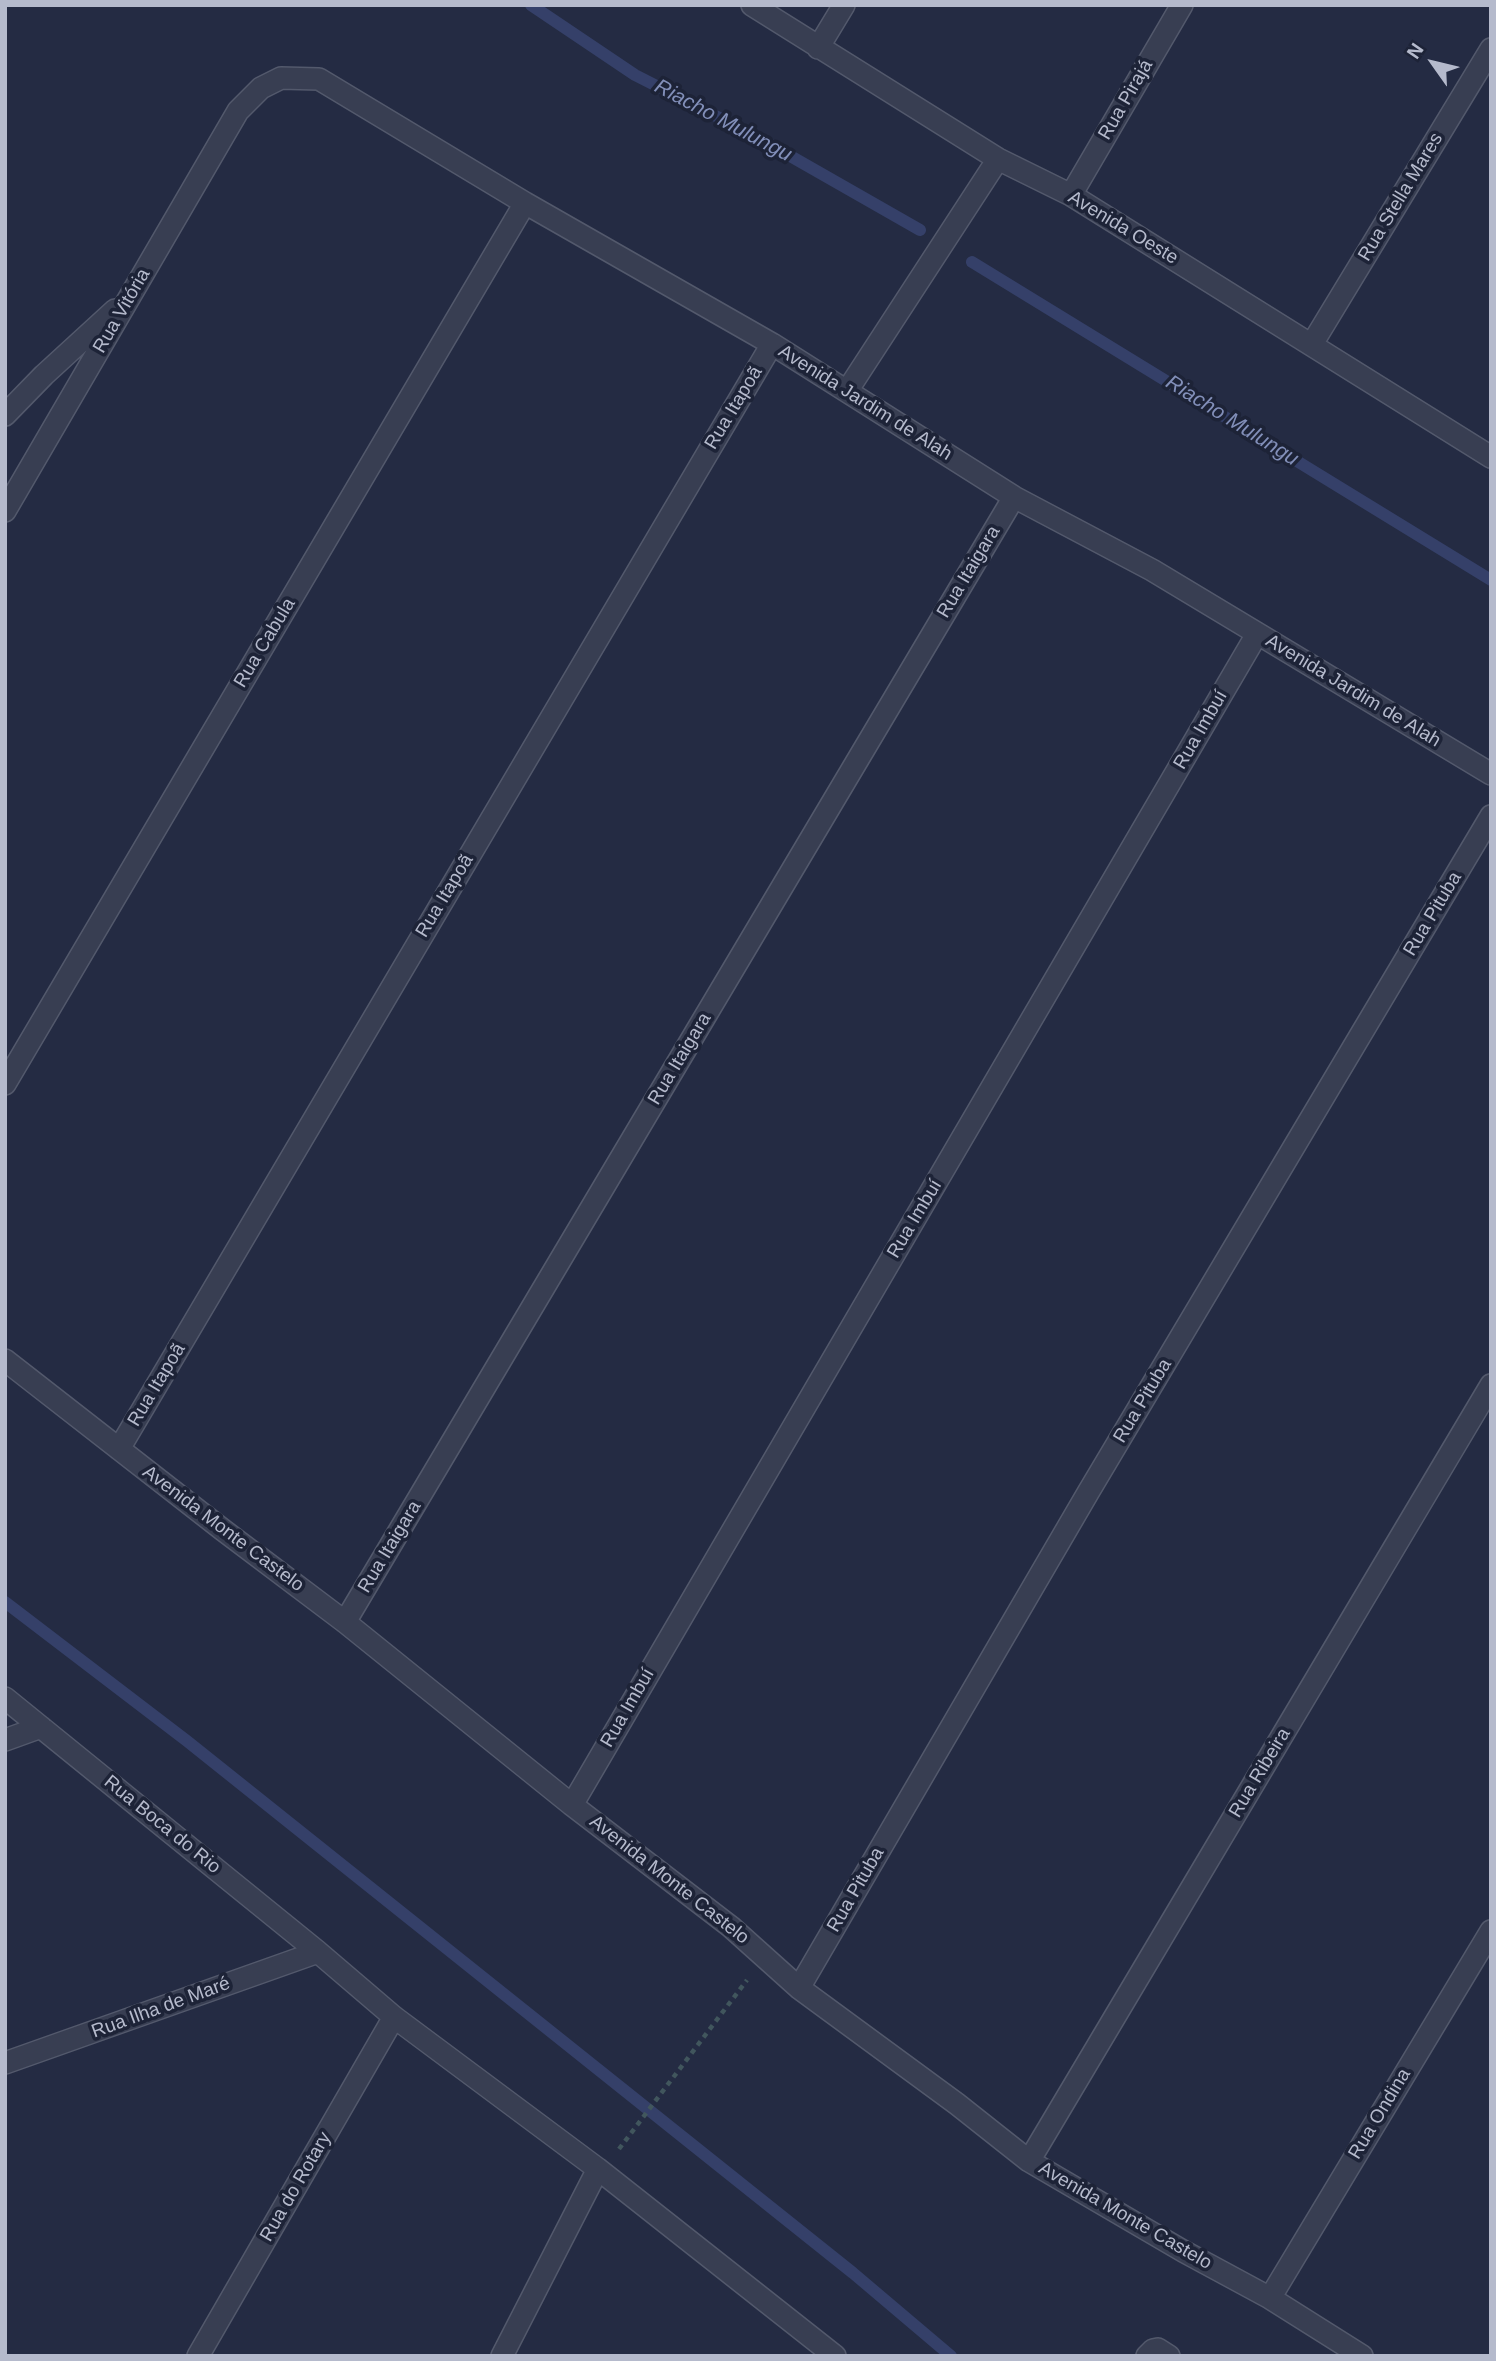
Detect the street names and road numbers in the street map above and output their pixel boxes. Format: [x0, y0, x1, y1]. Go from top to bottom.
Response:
street label: Rua Pirajá [1094, 56, 1158, 144]
street label: Rua Stella Mares [1354, 129, 1448, 265]
street label: Avenida Oeste [1064, 186, 1182, 270]
street label: Rua Vitória [89, 265, 155, 357]
street label: Avenida Jardim de Alah [774, 340, 956, 466]
street label: Rua Itapoã [700, 362, 768, 454]
street label: Rua Itaigara [933, 522, 1005, 622]
street label: Rua Cabula [229, 594, 301, 692]
street label: Avenida Jardim de Alah [1261, 630, 1445, 752]
street label: Rua Imbuí [1169, 686, 1233, 774]
street label: Rua Itapoã [411, 850, 479, 942]
street label: Rua Pituba [1399, 868, 1467, 960]
street label: Rua Itaigara [644, 1009, 716, 1109]
street label: Rua Imbuí [883, 1176, 947, 1262]
street label: Rua Itapoã [123, 1339, 191, 1431]
street label: Rua Pituba [1109, 1355, 1177, 1447]
street label: Avenida Monte Castelo [138, 1461, 308, 1597]
street label: Rua Itaigara [354, 1497, 426, 1597]
street label: Rua Imbuí [596, 1664, 660, 1752]
street label: Rua Ribeira [1224, 1724, 1296, 1822]
street label: Rua Boca do Rio [99, 1771, 225, 1879]
street label: Avenida Monte Castelo [585, 1811, 753, 1949]
street label: Rua Pituba [823, 1844, 889, 1936]
street label: Rua Ilha de Maré [89, 1972, 233, 2044]
street label: Rua Ondina [1344, 2065, 1416, 2163]
street label: Rua do Rotary [256, 2128, 336, 2246]
street label: Avenida Monte Castelo [1034, 2157, 1216, 2275]

